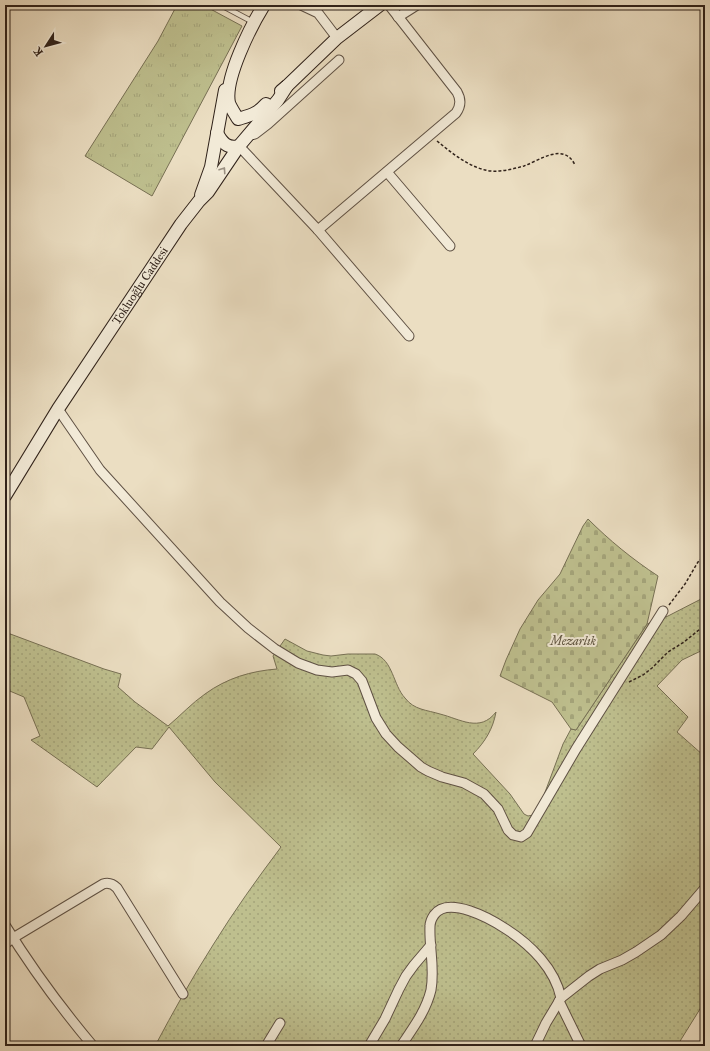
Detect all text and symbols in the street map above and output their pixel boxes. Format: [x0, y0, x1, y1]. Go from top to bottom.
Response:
north arrow [26, 26, 66, 66]
text: K [30, 44, 46, 59]
one-way arrow [218, 167, 226, 174]
street label: Tokluoğlu Caddesi [109, 244, 171, 327]
park label: Mezarlık [549, 634, 596, 648]

